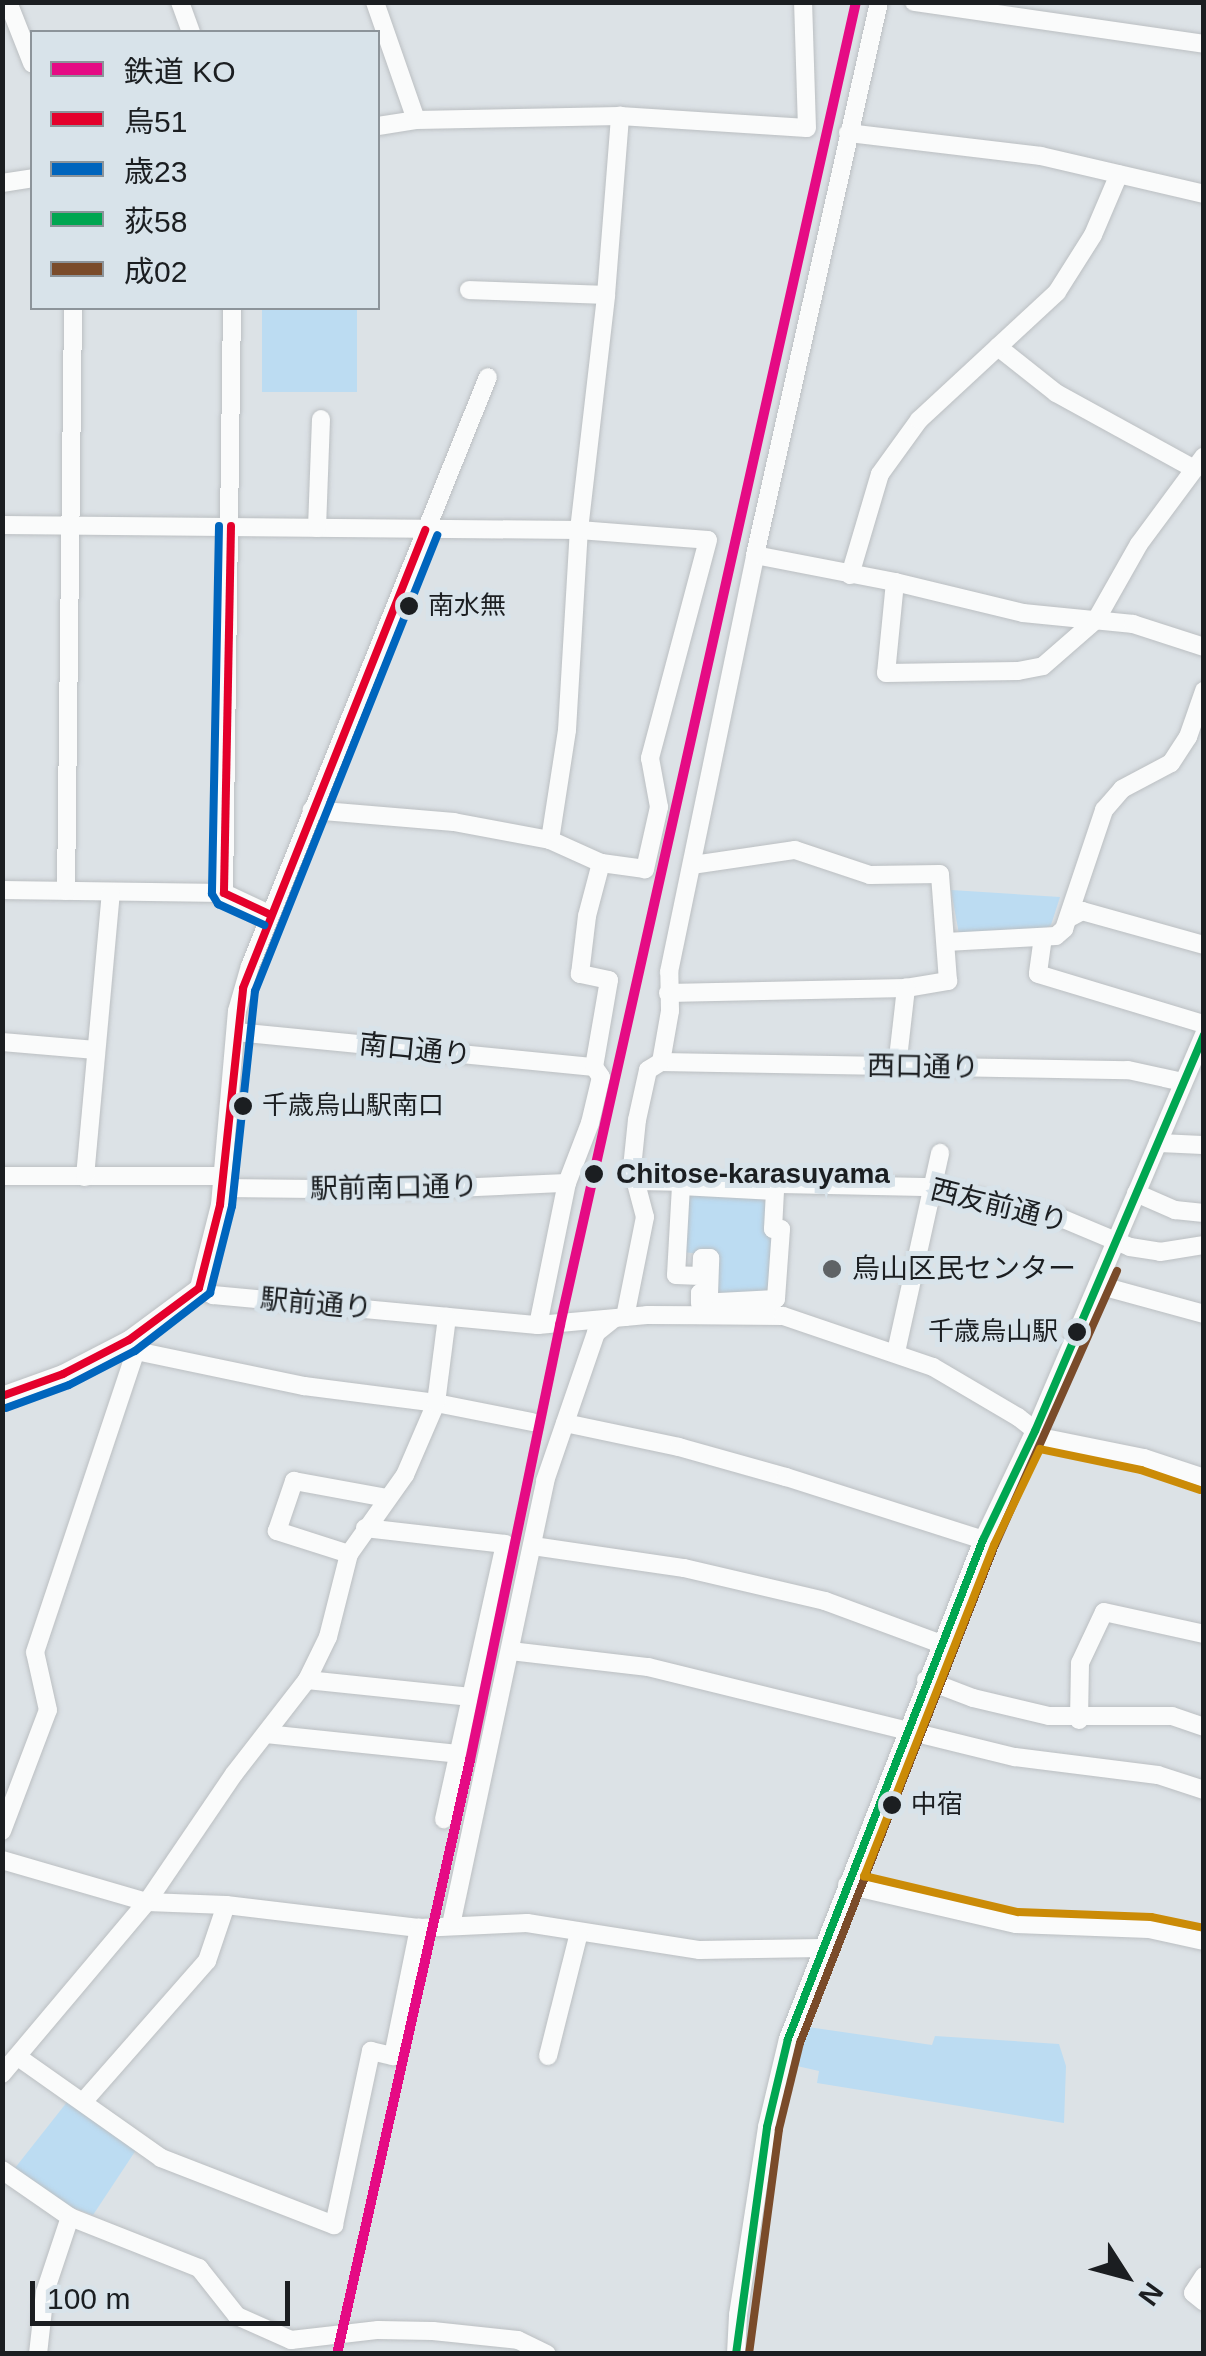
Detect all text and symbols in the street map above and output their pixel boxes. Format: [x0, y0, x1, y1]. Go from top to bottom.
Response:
legend [30, 30, 380, 310]
text: 鉄道 KO [124, 55, 236, 88]
text: 烏51 [124, 105, 187, 138]
text: 歳23 [124, 155, 187, 188]
text: 荻58 [124, 205, 187, 238]
text: 成02 [124, 255, 187, 288]
place label: 南水無 [428, 590, 506, 622]
marker: 南水無 [399, 596, 419, 616]
street label: 南口通り [358, 1027, 472, 1073]
street label: 西口通り [867, 1049, 979, 1085]
place label: 千歳烏山駅南口 [262, 1090, 444, 1122]
marker: 千歳烏山駅南口 [233, 1096, 253, 1116]
place label: Chitose-karasuyama [616, 1157, 890, 1191]
marker: Chitose-karasuyama [581, 1161, 607, 1187]
street label: 駅前南口通り [310, 1170, 478, 1206]
street label: 西友前通り [927, 1173, 1071, 1239]
place label: 烏山区民センター [852, 1252, 1076, 1286]
marker: 烏山区民センター [821, 1258, 843, 1280]
street label: 駅前通り [259, 1282, 373, 1326]
place label: 千歳烏山駅 [928, 1316, 1058, 1348]
marker: 千歳烏山駅 [1067, 1322, 1087, 1342]
place label: 中宿 [911, 1789, 963, 1821]
marker: 中宿 [882, 1795, 902, 1815]
north arrow [1076, 2226, 1176, 2326]
scale bar [35, 2261, 295, 2323]
text: N [1132, 2277, 1169, 2311]
text: 100 m [47, 2282, 130, 2315]

